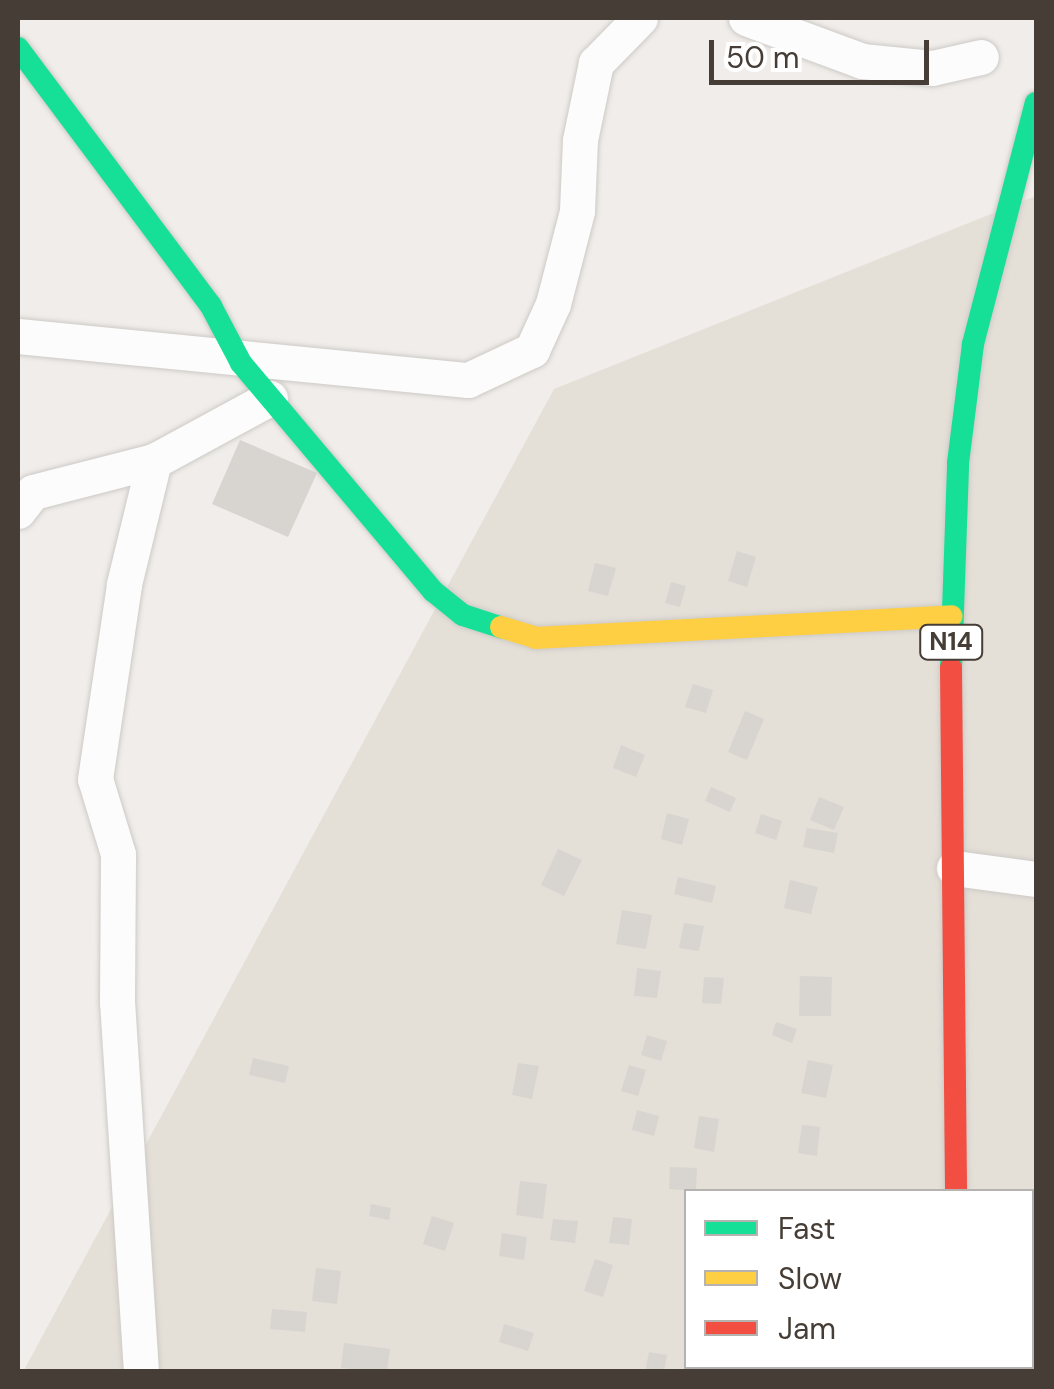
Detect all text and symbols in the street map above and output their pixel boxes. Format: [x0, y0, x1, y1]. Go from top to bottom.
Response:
scale bar [714, 20, 934, 82]
text: 50 m [726, 38, 800, 77]
road number: N14 [918, 622, 984, 662]
legend [684, 1189, 1034, 1369]
text: Fast [778, 1209, 836, 1248]
text: Slow [778, 1259, 842, 1298]
text: Jam [778, 1309, 836, 1348]

